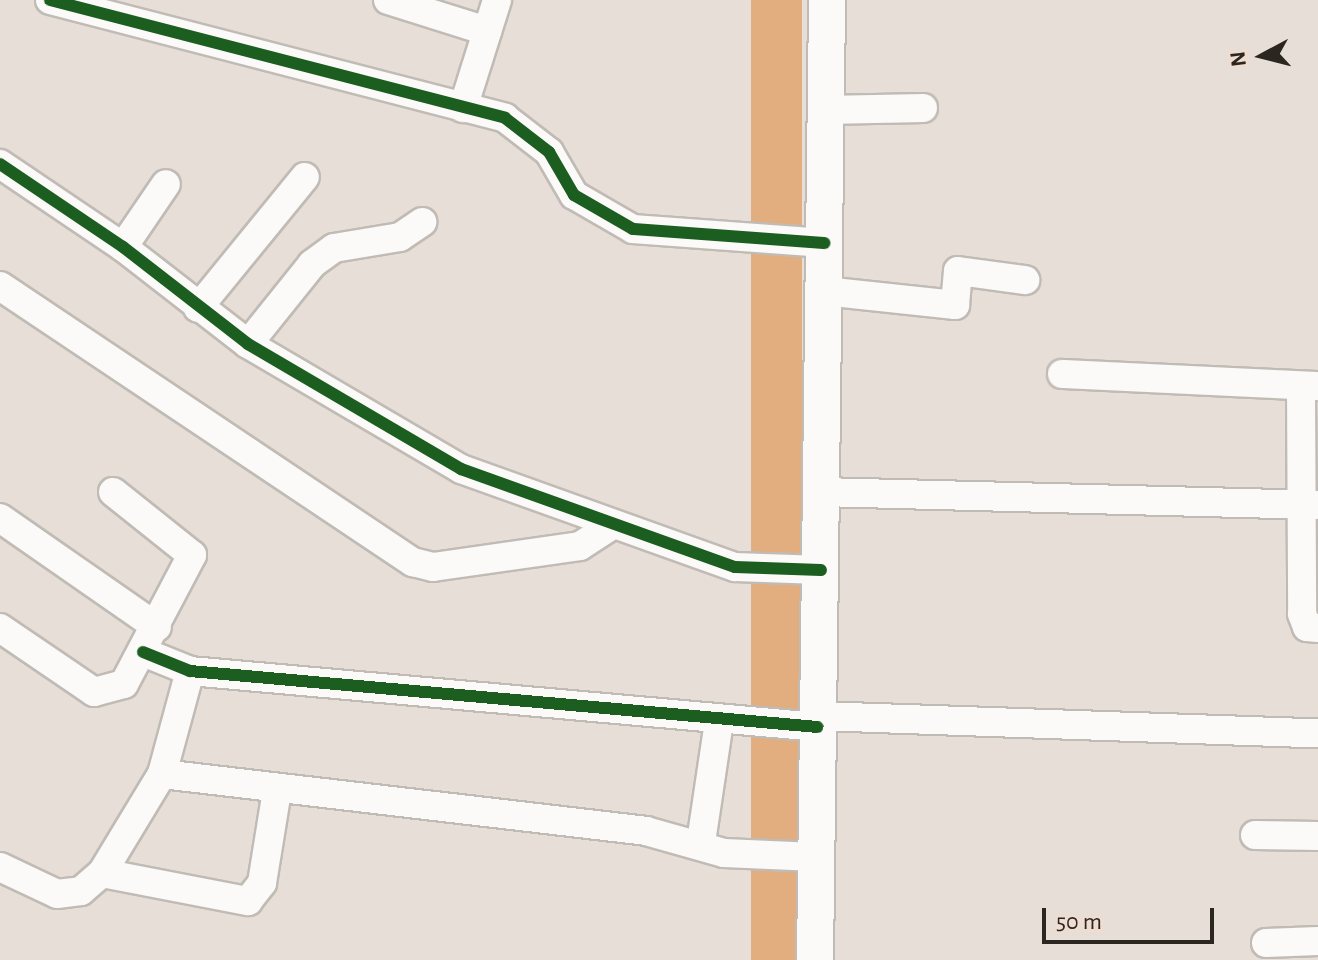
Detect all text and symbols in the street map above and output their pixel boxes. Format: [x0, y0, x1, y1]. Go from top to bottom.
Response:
north arrow [1222, 16, 1302, 96]
text: N [1226, 50, 1250, 68]
scale bar [1046, 892, 1218, 942]
text: 50 m [1056, 910, 1102, 934]

